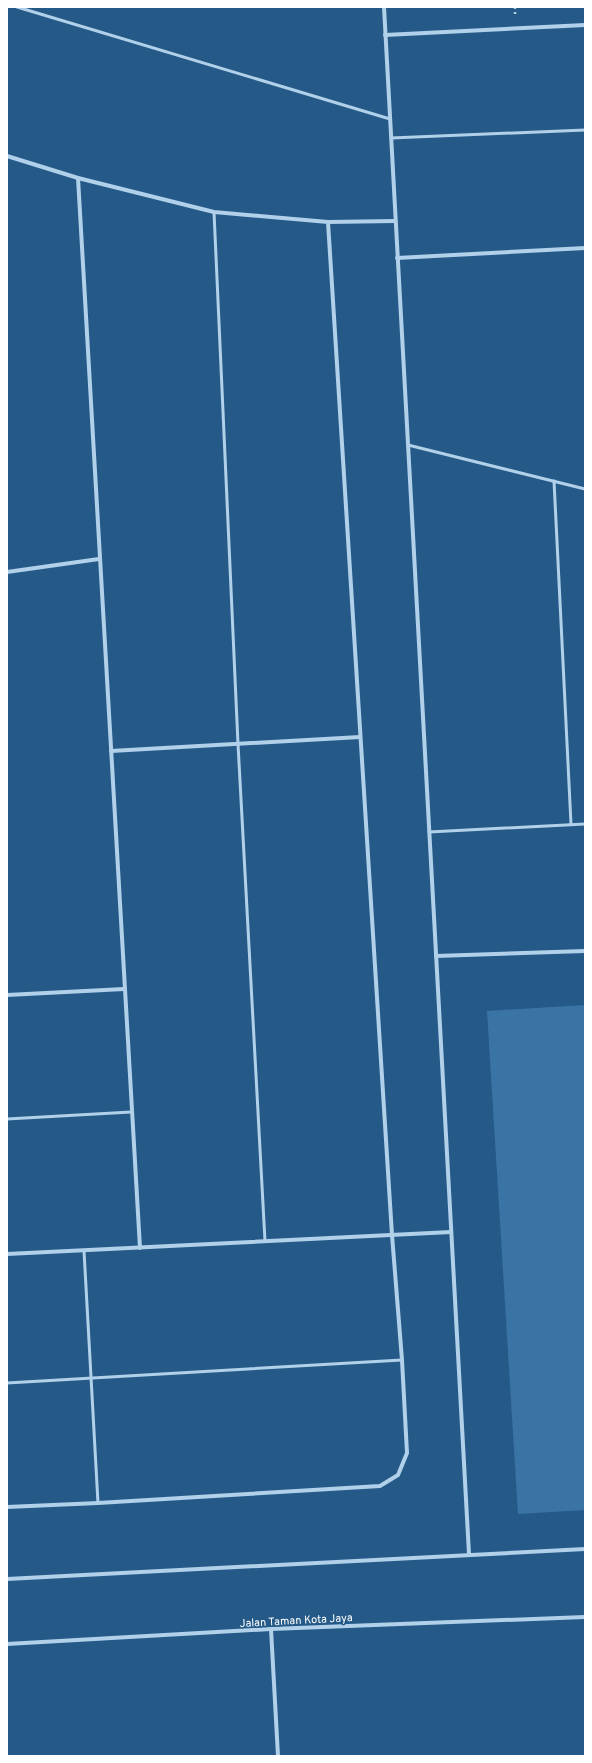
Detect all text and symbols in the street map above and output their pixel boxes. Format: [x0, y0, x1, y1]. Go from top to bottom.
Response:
street label: Jalan Taman Kota Jaya [239, 1611, 353, 1631]

